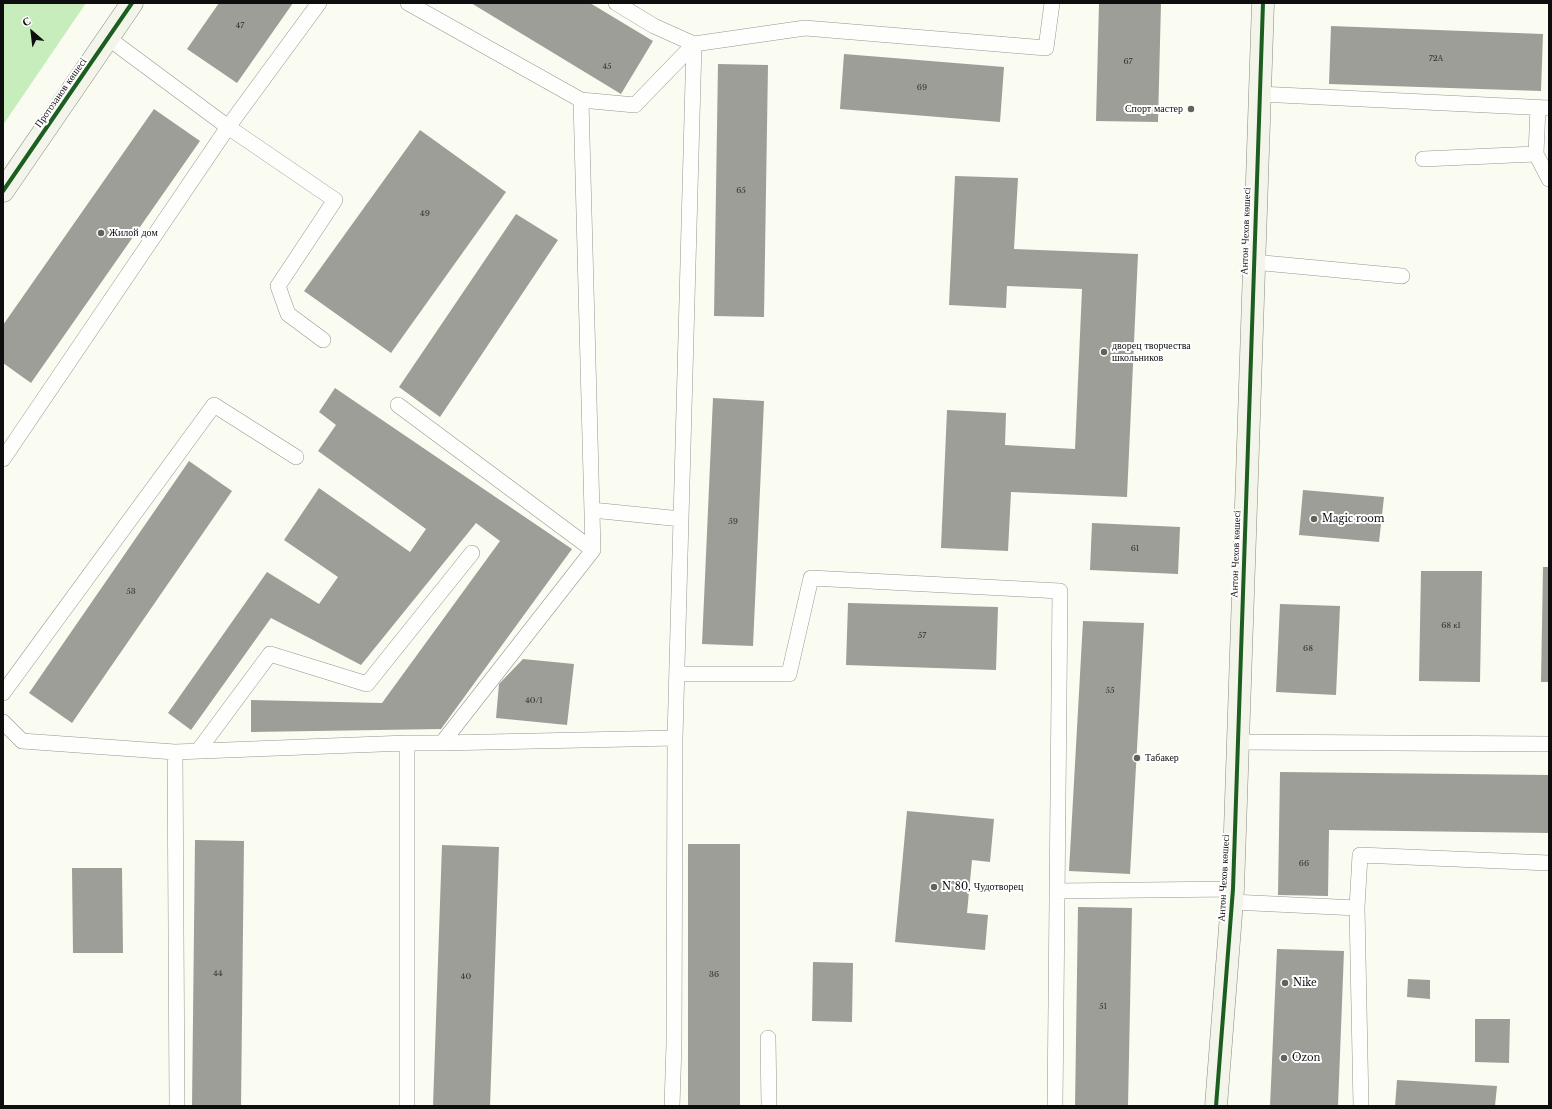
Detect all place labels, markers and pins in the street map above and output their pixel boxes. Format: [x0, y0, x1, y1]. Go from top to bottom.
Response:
place label: Спорт мастер [1125, 103, 1183, 115]
marker: Спорт мастер [1186, 104, 1196, 114]
place label: Жилой дом [109, 227, 158, 239]
marker: Жилой дом [96, 228, 106, 238]
place label: дворец творчества школьников [1112, 340, 1191, 364]
marker: дворец творчества школьников [1099, 347, 1109, 357]
place label: Magic room [1322, 513, 1385, 525]
marker: Magic room [1309, 514, 1319, 524]
place label: Табакер [1145, 752, 1179, 764]
marker: Табакер [1132, 753, 1142, 763]
place label: №80, Чудотворец [942, 881, 1023, 893]
marker: №80, Чудотворец [929, 882, 939, 892]
place label: Nike [1293, 977, 1317, 989]
marker: Nike [1280, 978, 1290, 988]
place label: Ozon [1292, 1052, 1320, 1064]
marker: Ozon [1279, 1053, 1289, 1063]

